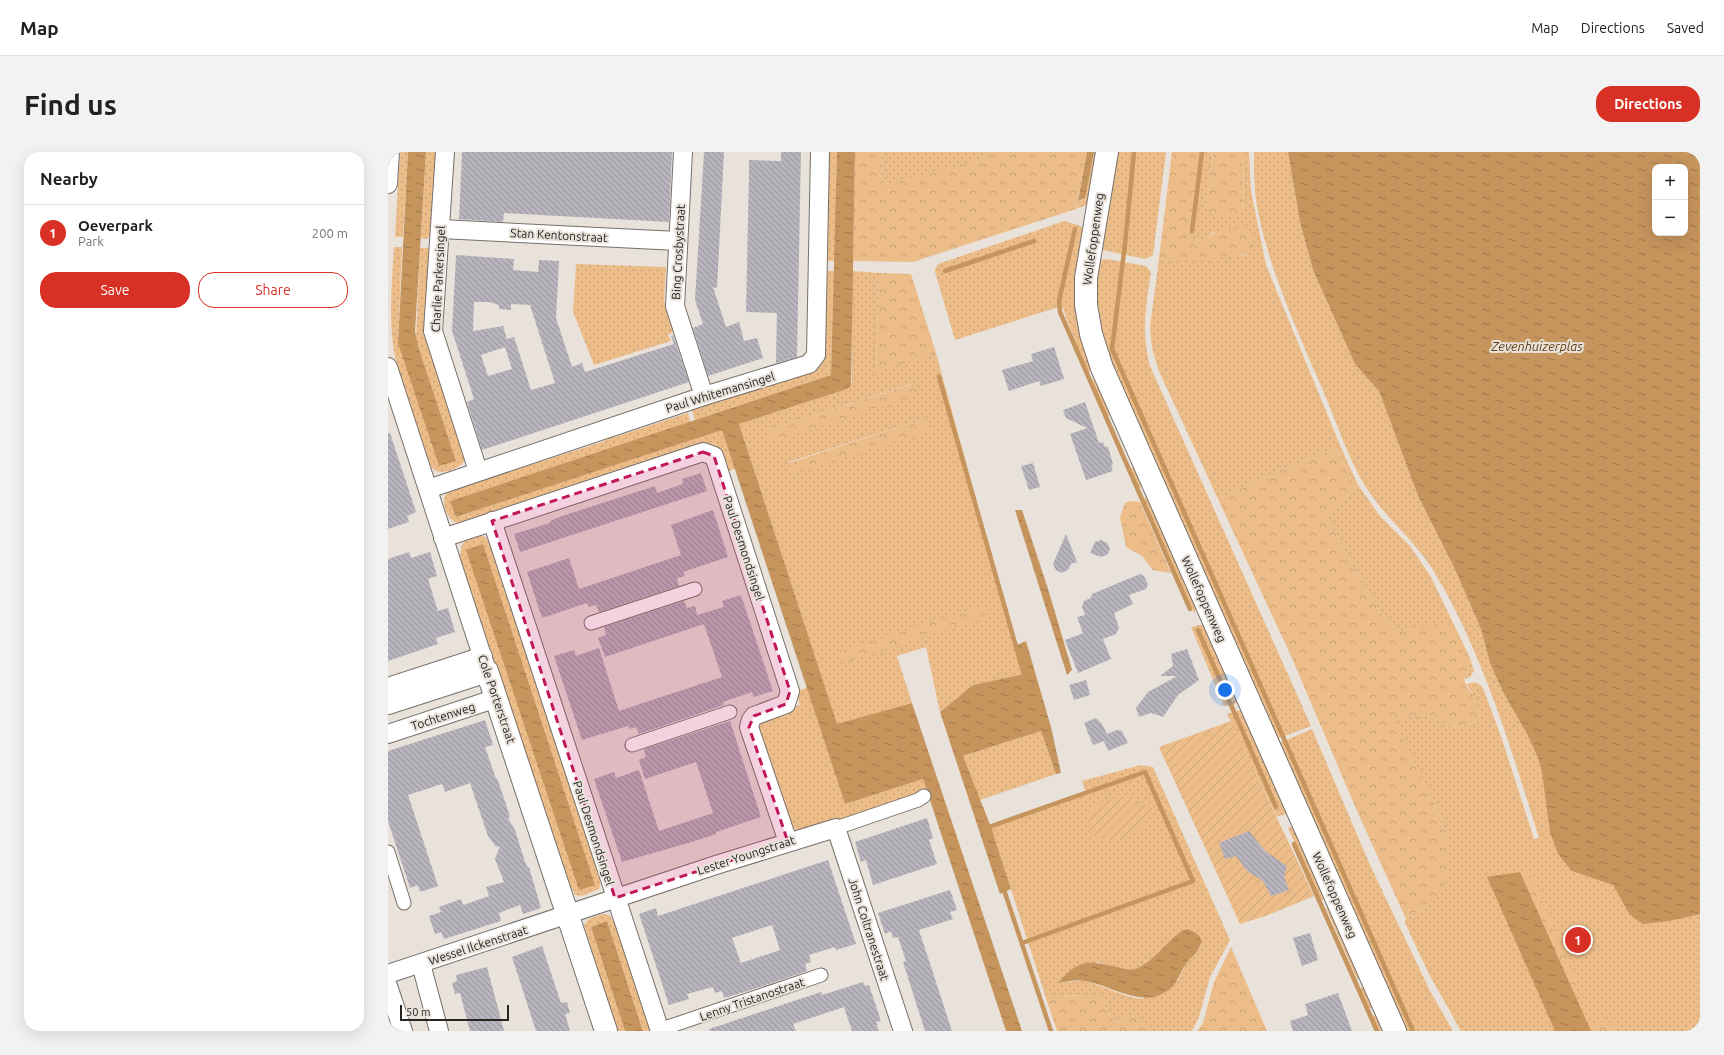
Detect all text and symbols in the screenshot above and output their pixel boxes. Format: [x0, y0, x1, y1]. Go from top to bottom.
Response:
text: Map [20, 17, 59, 39]
text: Map [1531, 20, 1559, 36]
text: Directions [1581, 20, 1645, 36]
text: Saved [1667, 20, 1704, 36]
button: Directions [1596, 86, 1700, 122]
text: Find us [24, 89, 117, 120]
map controls [1652, 164, 1688, 236]
button: + [1652, 164, 1688, 200]
text: Nearby [40, 169, 98, 188]
street label: Wollefoppenweg [1080, 192, 1106, 286]
button: − [1652, 200, 1688, 236]
street label: Bing Crosbystraat [669, 204, 687, 300]
text: Oeverpark [78, 217, 153, 234]
street label: Charlie Parkersingel [429, 225, 447, 333]
text: 1 [49, 226, 57, 240]
text: 200 m [312, 226, 348, 240]
street label: Stan Kentonstraat [510, 226, 608, 244]
text: Park [78, 234, 104, 248]
button: Save [40, 272, 190, 308]
button: Share [198, 272, 348, 308]
water label: Zevenhuizerplas [1490, 339, 1583, 353]
street label: Paul Whitemansingel [664, 369, 776, 415]
street label: Paul Desmondsingel [721, 494, 767, 602]
street label: Wollefoppenweg [1179, 554, 1229, 644]
street label: Cole Porterstraat [476, 653, 518, 745]
your location [1215, 680, 1235, 700]
street label: Tochtenweg [409, 700, 477, 732]
street label: Paul Desmondsingel [571, 779, 617, 887]
street label: Lester Youngstraat [695, 833, 797, 877]
street label: Wollefoppenweg [1310, 850, 1360, 940]
street label: John Coltranestraat [846, 876, 892, 982]
street label: Wessel Ilckenstraat [427, 923, 529, 967]
pin: 1 [1565, 925, 1591, 955]
street label: Lenny Tristanostraat [698, 975, 806, 1023]
scale bar [400, 1003, 509, 1022]
text: 50 m [406, 1006, 430, 1018]

